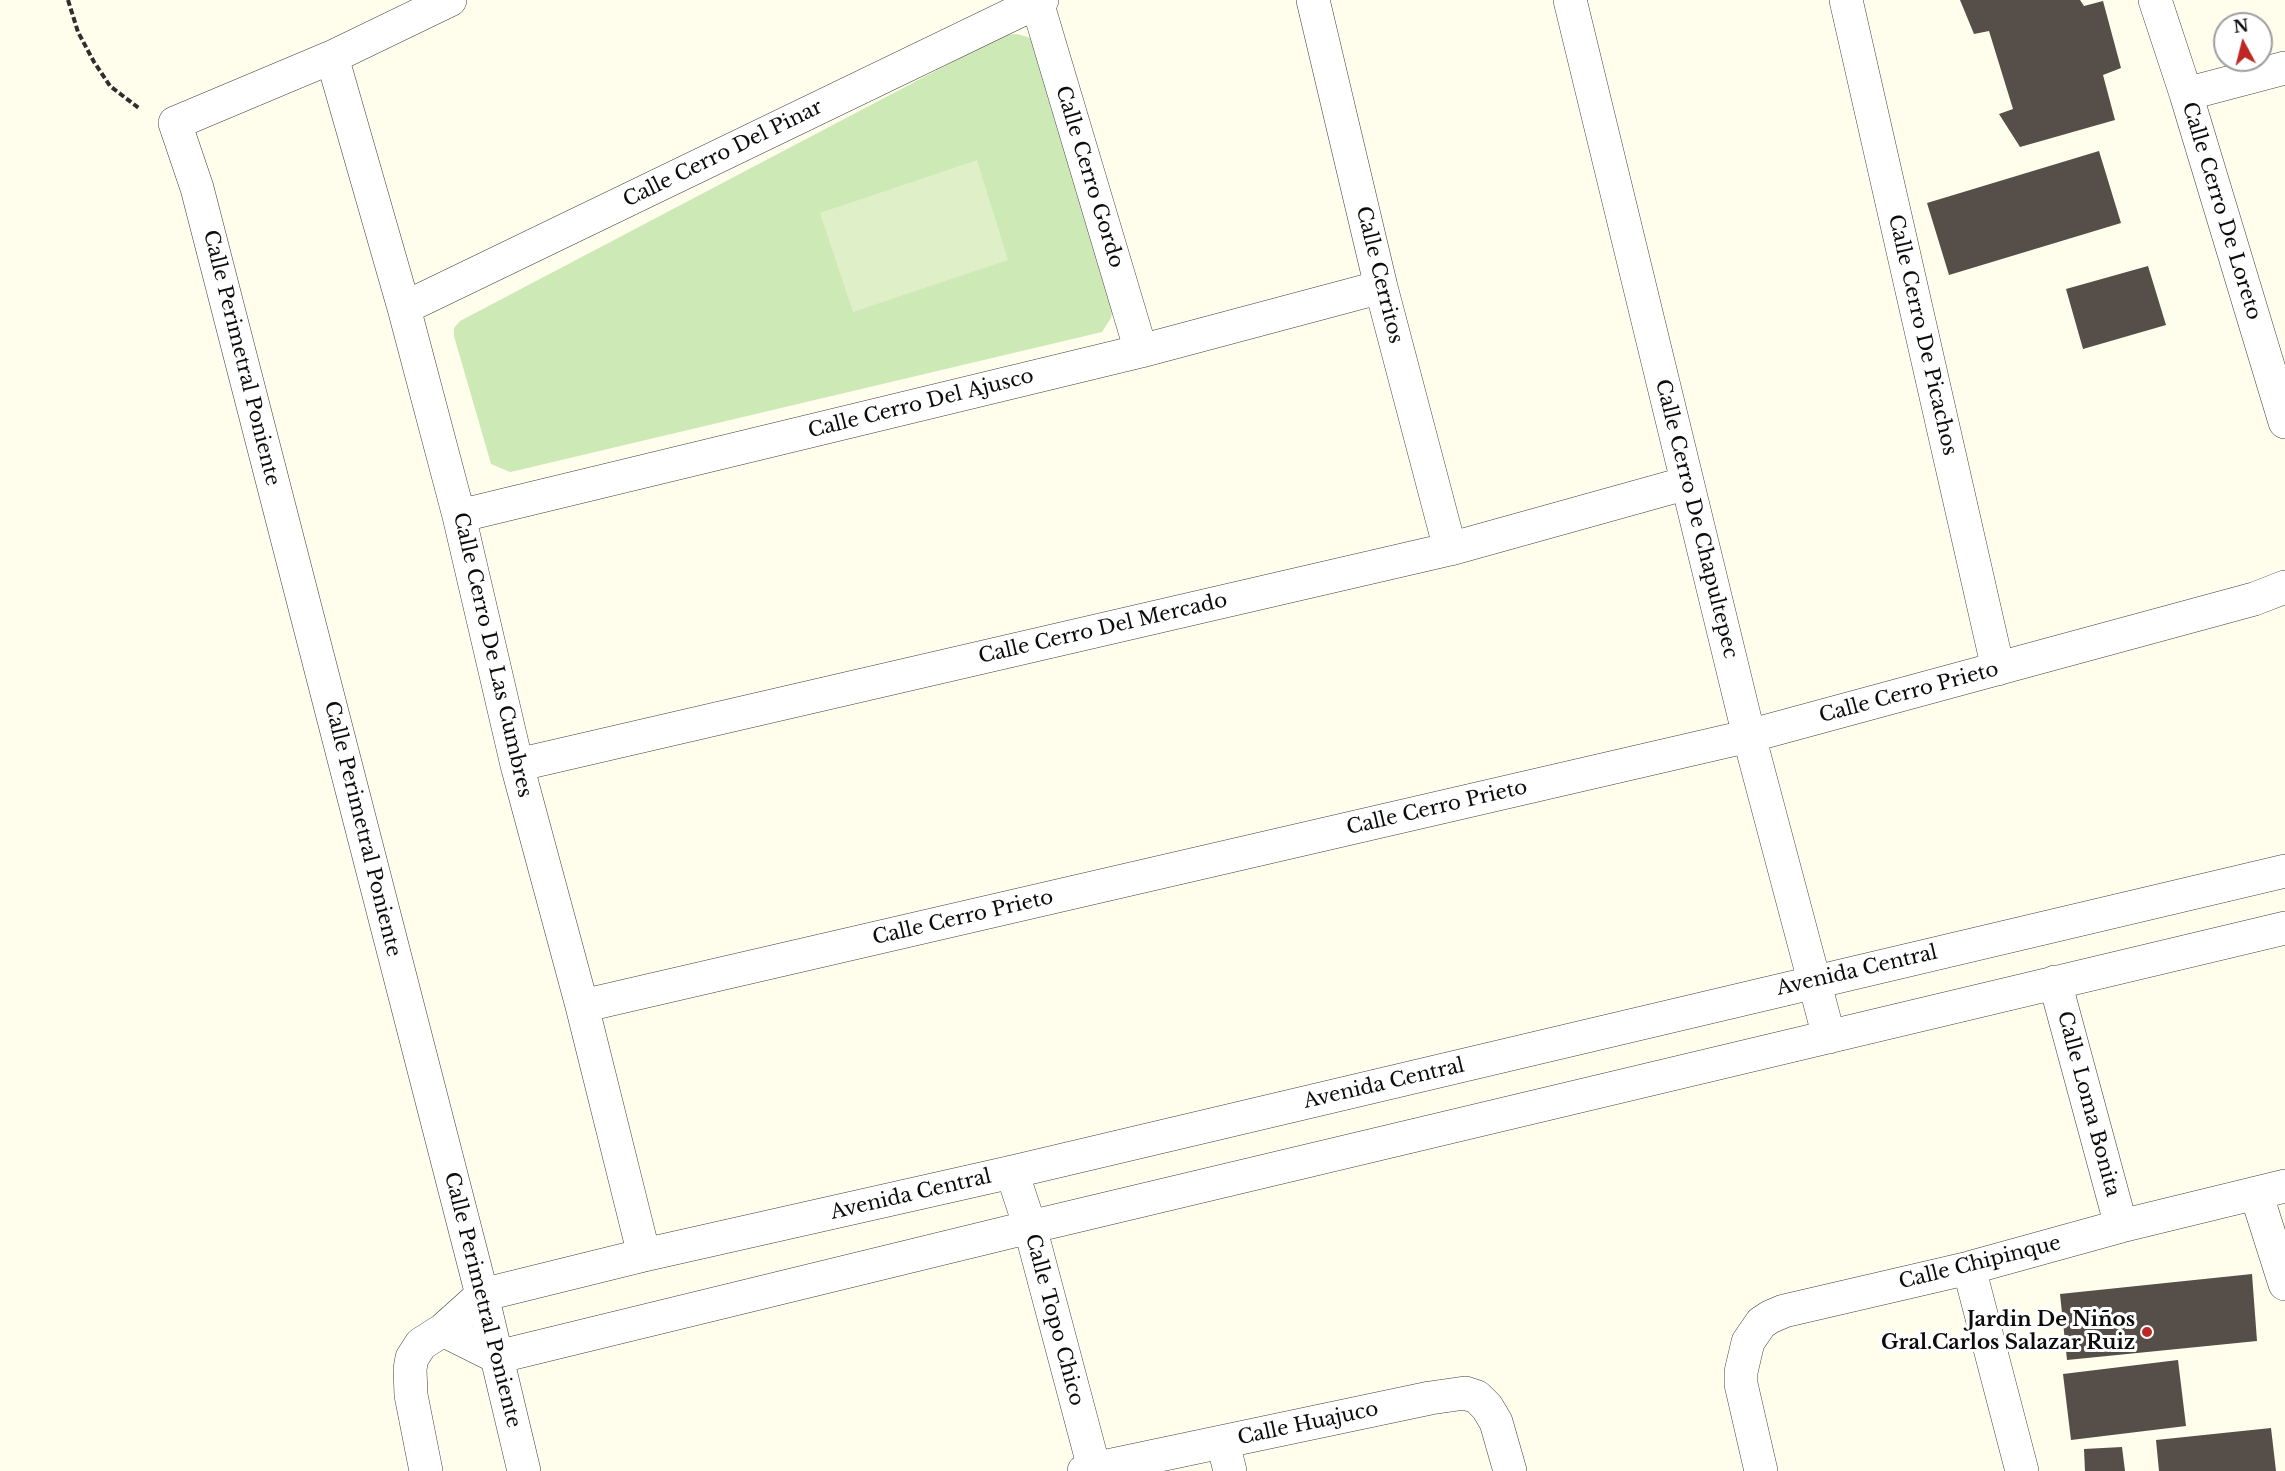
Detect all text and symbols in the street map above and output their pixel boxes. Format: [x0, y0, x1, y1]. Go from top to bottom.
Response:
north arrow [2213, 12, 2273, 72]
text: N [2232, 15, 2250, 37]
street label: Calle Cerro Gordo [1050, 83, 1128, 271]
street label: Calle Cerro Del Pinar [619, 95, 827, 213]
street label: Calle Cerro De Loreto [2176, 99, 2266, 323]
street label: Calle Cerritos [1350, 204, 1408, 346]
street label: Calle Cerro De Picachos [1883, 212, 1961, 458]
street label: Calle Perimetral Poniente [198, 228, 284, 488]
street label: Calle Cerro Del Ajusco [806, 364, 1036, 444]
street label: Calle Cerro De Chapultepec [1650, 377, 1742, 661]
street label: Calle Cerro De Las Cumbres [448, 510, 536, 800]
street label: Calle Cerro Del Mercado [976, 589, 1230, 669]
street label: Calle Cerro Prieto [1817, 658, 2001, 728]
street label: Calle Perimetral Poniente [319, 699, 405, 959]
street label: Calle Cerro Prieto [1344, 776, 1530, 840]
street label: Calle Cerro Prieto [870, 886, 1056, 950]
street label: Avenida Central [1774, 941, 1940, 1001]
street label: Calle Loma Bonita [2052, 1009, 2124, 1199]
street label: Avenida Central [1301, 1054, 1467, 1114]
street label: Avenida Central [828, 1165, 994, 1225]
street label: Calle Perimetral Poniente [439, 1170, 525, 1430]
street label: Calle Topo Chico [1019, 1231, 1089, 1409]
street label: Calle Chipinque [1897, 1231, 2063, 1295]
place label: Jardin De Niños Gral.Carlos Salazar Ruiz [1881, 1308, 2135, 1355]
marker: Jardin De Niños Gral.Carlos Salazar Ruiz [2140, 1325, 2154, 1339]
street label: Calle Huajuco [1235, 1397, 1381, 1451]

